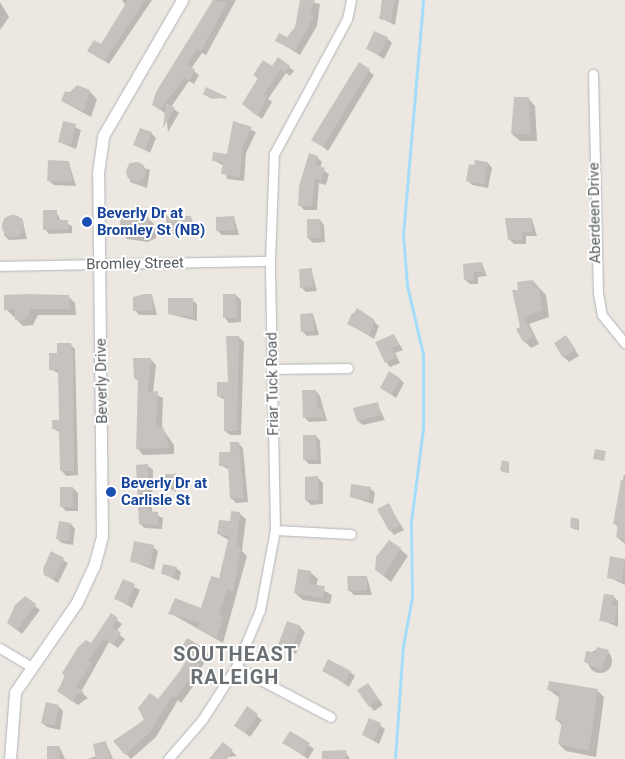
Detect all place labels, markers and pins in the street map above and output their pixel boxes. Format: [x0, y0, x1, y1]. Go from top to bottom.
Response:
place label: Beverly Dr at Bromley St (NB) [97, 204, 205, 239]
marker: Beverly Dr at Bromley St (NB) [81, 216, 93, 228]
place label: Beverly Dr at Carlisle St [121, 474, 207, 509]
marker: Beverly Dr at Carlisle St [105, 486, 117, 498]

